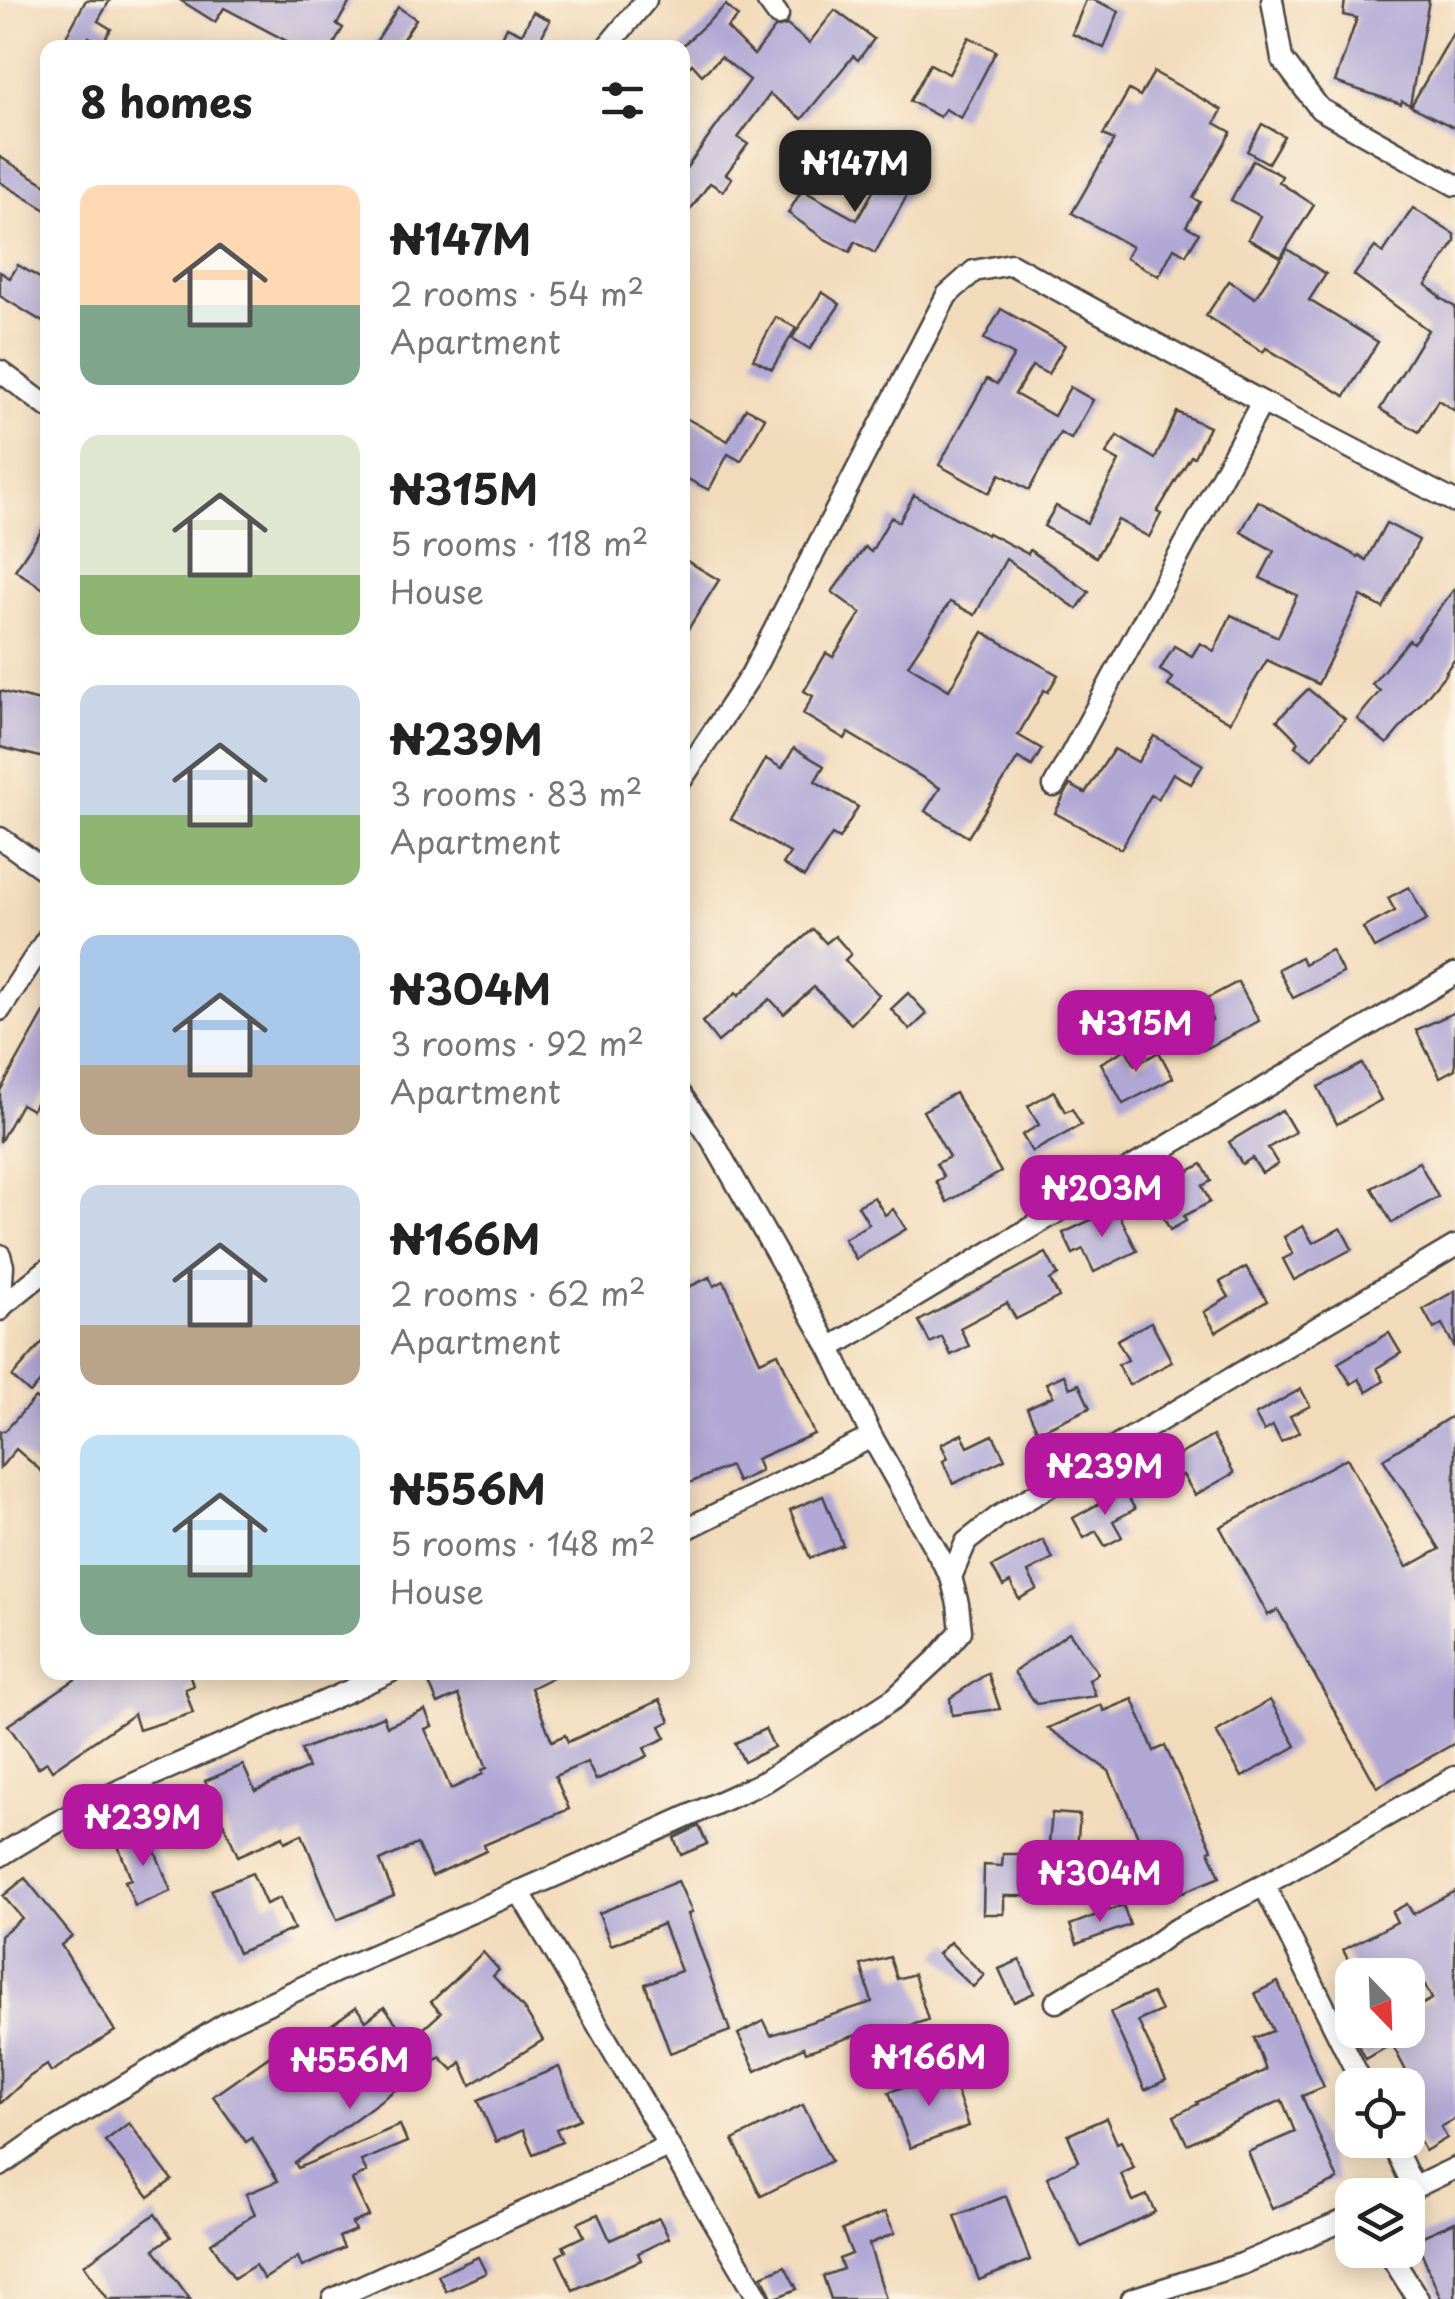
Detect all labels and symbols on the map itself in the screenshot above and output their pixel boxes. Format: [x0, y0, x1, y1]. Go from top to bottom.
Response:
pin: ₦147M [785, 130, 925, 215]
pin: ₦315M [1066, 990, 1206, 1075]
pin: ₦203M [1032, 1155, 1172, 1240]
pin: ₦239M [1035, 1433, 1175, 1518]
pin: ₦239M [73, 1784, 213, 1869]
pin: ₦304M [1030, 1840, 1170, 1925]
north arrow [1335, 1958, 1425, 2048]
pin: ₦166M [859, 2024, 999, 2109]
pin: ₦556M [280, 2027, 420, 2112]

